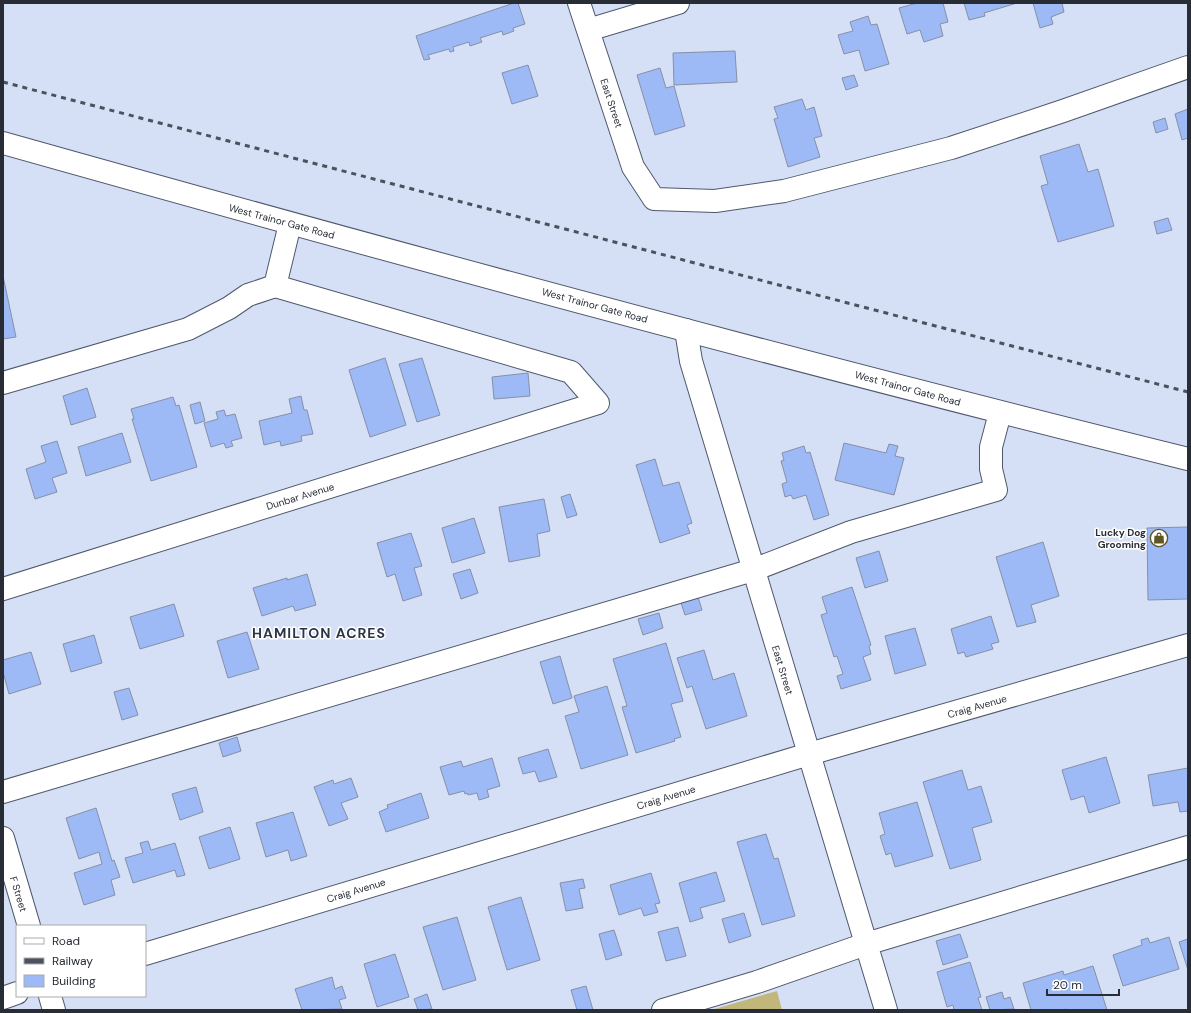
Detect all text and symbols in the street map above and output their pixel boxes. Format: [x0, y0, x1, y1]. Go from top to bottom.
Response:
street label: East Street [597, 77, 626, 129]
street label: West Trainor Gate Road [227, 201, 336, 242]
street label: West Trainor Gate Road [540, 285, 649, 326]
street label: West Trainor Gate Road [853, 368, 962, 409]
street label: Dunbar Avenue [265, 480, 336, 513]
place label: Lucky Dog Grooming [1095, 526, 1146, 551]
shop icon: Lucky Dog Grooming [1149, 528, 1169, 548]
district label: HAMILTON ACRES [252, 624, 386, 642]
street label: East Street [769, 644, 796, 696]
street label: Craig Avenue [946, 692, 1009, 721]
street label: Craig Avenue [635, 782, 697, 813]
street label: F Street [7, 875, 30, 913]
street label: Craig Avenue [325, 875, 387, 906]
legend [16, 925, 146, 997]
text: Road [52, 933, 80, 949]
text: Railway [52, 953, 93, 969]
scale bar [1047, 971, 1119, 997]
text: Building [52, 973, 96, 989]
text: 20 m [1053, 977, 1082, 993]

